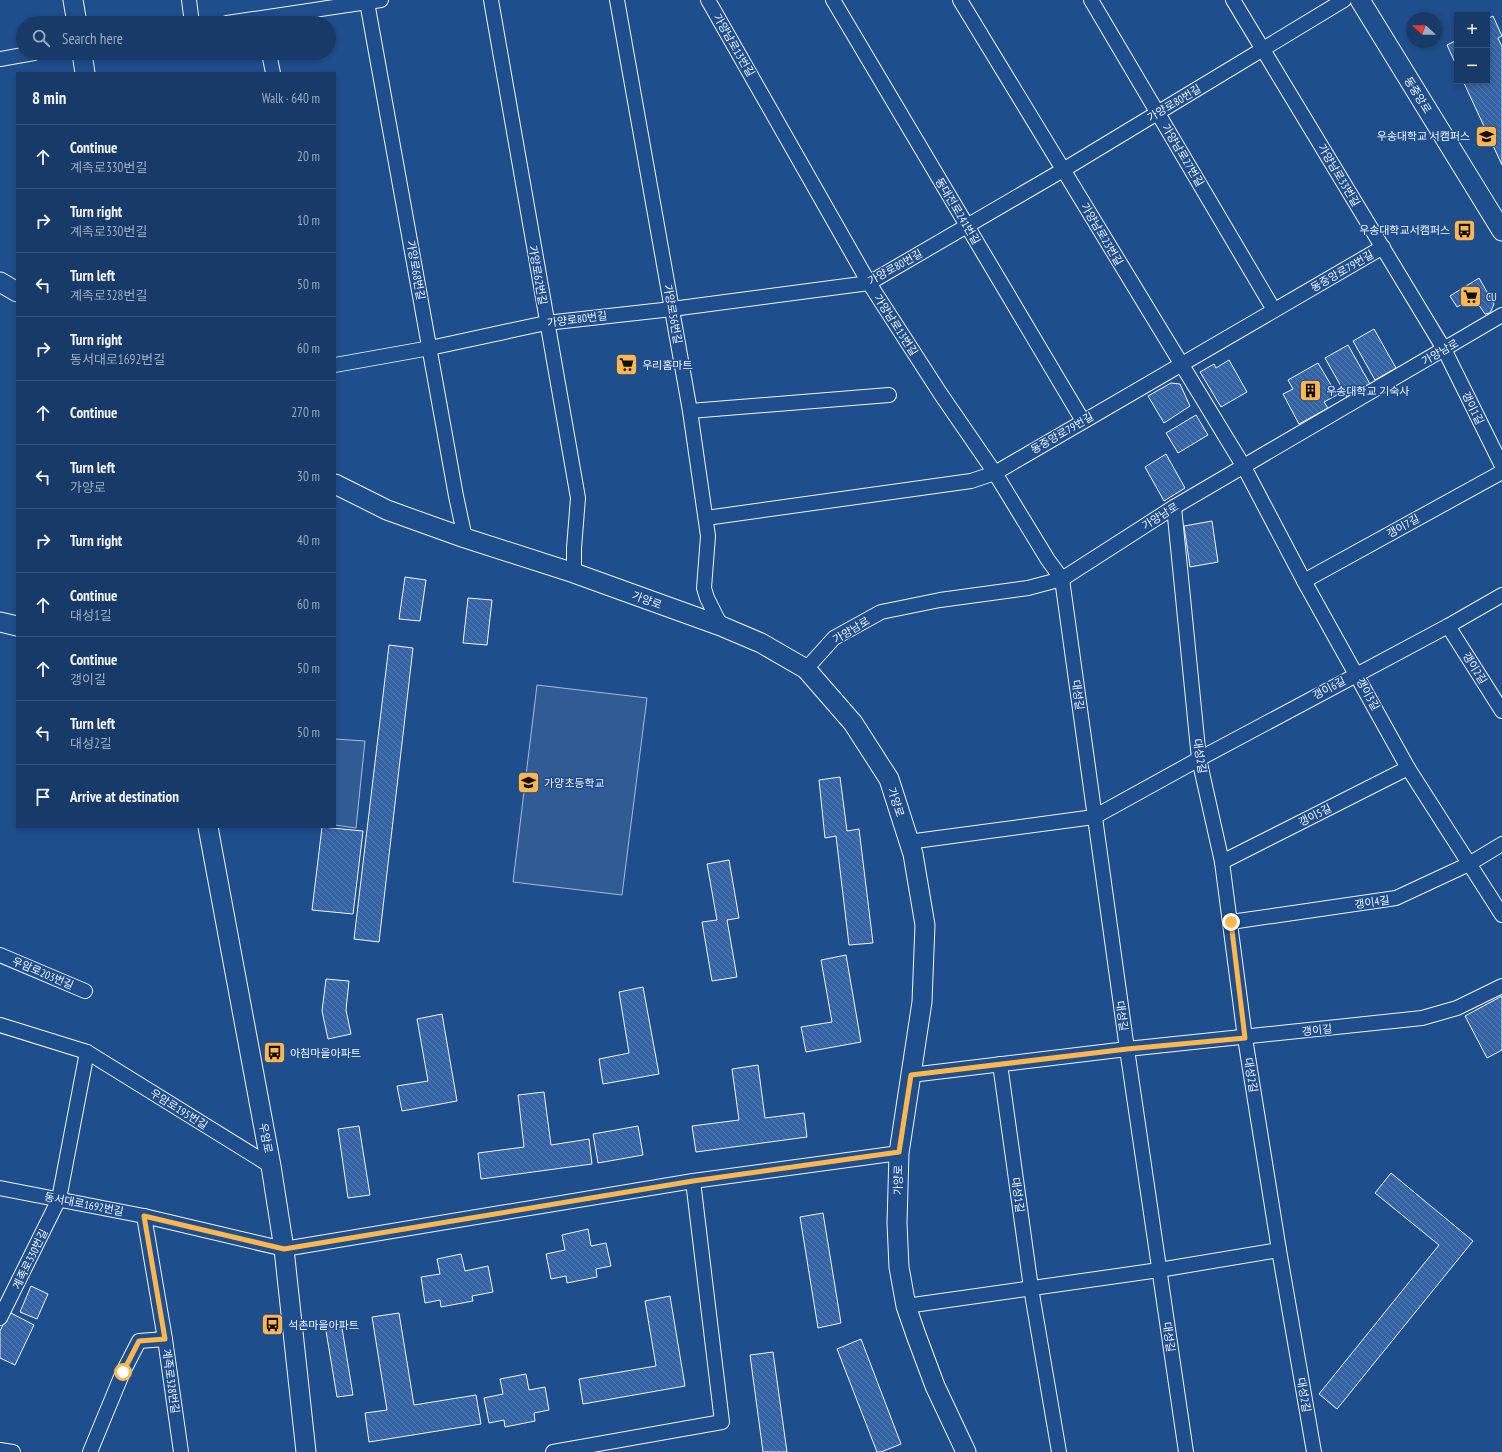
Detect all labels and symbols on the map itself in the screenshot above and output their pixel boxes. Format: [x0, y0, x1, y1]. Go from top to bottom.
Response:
street label: 가양남로13번길 [710, 11, 758, 79]
north arrow [1406, 12, 1442, 48]
street label: 동중앙로 [1401, 74, 1435, 116]
street label: 가양로80번길 [1144, 81, 1204, 125]
street label: 가양남로27번길 [1159, 121, 1207, 189]
school or university icon: 우송대학교 서캠퍼스 [1473, 123, 1499, 149]
place label: 우송대학교 서캠퍼스 [1377, 129, 1470, 143]
street label: 가양남로33번길 [1315, 141, 1363, 209]
street label: 동대전로241번길 [933, 175, 983, 247]
street label: 가양남로23번길 [1078, 200, 1126, 268]
bus stop icon: 우송대학교서캠퍼스 [1452, 217, 1478, 243]
place label: 우송대학교서캠퍼스 [1359, 223, 1450, 237]
street label: 가양로68번길 [404, 239, 428, 301]
street label: 가양로62번길 [526, 244, 550, 306]
street label: 가양로80번길 [865, 246, 925, 288]
street label: 동중앙로79번길 [1308, 247, 1376, 295]
street label: 가양로56번길 [661, 283, 685, 345]
supermarket icon: CU [1457, 284, 1483, 310]
place label: CU [1486, 290, 1497, 304]
street label: 가양남로13번길 [871, 292, 921, 358]
street label: 가양로80번길 [546, 308, 608, 330]
street label: 가양남로 [1419, 336, 1461, 368]
supermarket icon: 우리홈마트 [614, 352, 640, 378]
place label: 우리홈마트 [642, 358, 693, 372]
building icon: 우송대학교 기숙사 [1298, 378, 1324, 404]
place label: 우송대학교 기숙사 [1326, 384, 1409, 398]
street label: 갱이1길 [1459, 389, 1487, 427]
street label: 동중앙로79번길 [1028, 409, 1096, 457]
street label: 가양남로 [1139, 499, 1181, 533]
street label: 갱이7길 [1384, 511, 1422, 541]
street label: 가양로 [630, 588, 664, 612]
street label: 가양남로 [830, 614, 872, 646]
street label: 갱이2길 [1460, 649, 1490, 687]
street label: 갱이6길 [1310, 674, 1348, 702]
street label: 갱이3길 [1353, 675, 1383, 713]
street label: 대성길 [1069, 679, 1087, 711]
street label: 대성2길 [1190, 737, 1210, 775]
school or university icon: 가양초등학교 [515, 770, 541, 796]
place label: 가양초등학교 [544, 776, 605, 790]
street label: 가양로 [885, 785, 907, 819]
street label: 갱이5길 [1296, 801, 1334, 829]
street label: 갱이4길 [1354, 893, 1390, 911]
route end [1222, 913, 1240, 931]
street label: 우암로203번길 [10, 954, 76, 992]
street label: 대성길 [1113, 1000, 1131, 1032]
street label: 갱이길 [1301, 1021, 1333, 1039]
bus stop icon: 아침마을아파트 [262, 1040, 288, 1066]
place label: 아침마을아파트 [290, 1046, 361, 1060]
street label: 대성2길 [1241, 1056, 1261, 1094]
street label: 우암로195번길 [148, 1086, 210, 1132]
street label: 우암로 [256, 1122, 276, 1154]
street label: 가양로 [891, 1165, 905, 1195]
street label: 대성1길 [1009, 1177, 1027, 1213]
street label: 동서대로1692번길 [43, 1189, 125, 1219]
street label: 계족로330번길 [9, 1227, 51, 1291]
bus stop icon: 석촌마을아파트 [259, 1312, 285, 1338]
place label: 석촌마을아파트 [288, 1318, 359, 1332]
street label: 대성길 [1160, 1321, 1178, 1353]
street label: 계족로328번길 [160, 1348, 182, 1414]
route start [114, 1363, 132, 1381]
street label: 대성2길 [1294, 1376, 1314, 1414]

